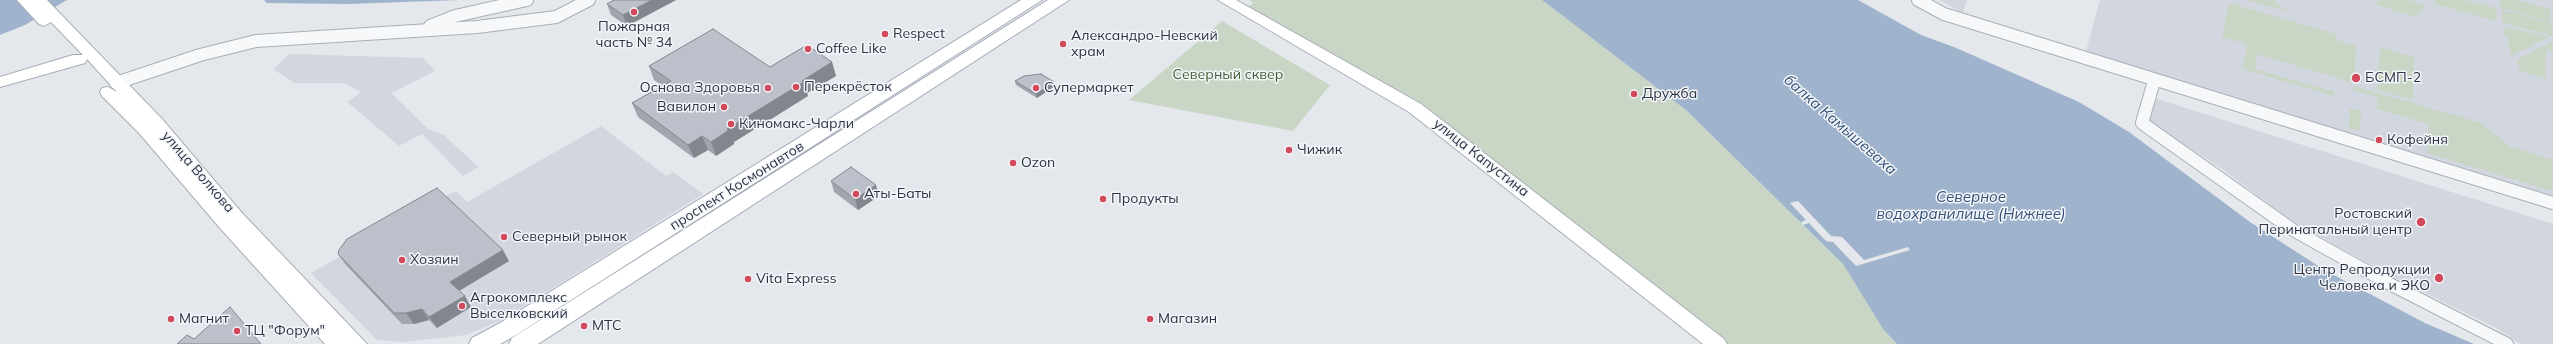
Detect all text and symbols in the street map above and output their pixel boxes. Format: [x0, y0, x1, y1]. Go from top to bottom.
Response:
marker: Пожарная часть № 34 [629, 7, 639, 17]
place label: Пожарная часть № 34 [596, 19, 672, 52]
place label: Respect [893, 26, 945, 42]
place label: Александро-Невский храм [1071, 28, 1218, 60]
marker: Respect [880, 29, 890, 39]
marker: Александро-Невский храм [1058, 39, 1068, 49]
place label: Coffee Like [816, 41, 887, 57]
marker: Coffee Like [803, 44, 813, 54]
park label: Северный сквер [1173, 67, 1283, 83]
place label: БСМП-2 [2365, 70, 2421, 86]
water label: балка Камышеваха [1780, 71, 1900, 179]
marker: БСМП-2 [2350, 72, 2362, 84]
place label: Перекрёсток [804, 79, 892, 95]
place label: Основа Здоровья [640, 80, 760, 96]
place label: Супермаркет [1044, 80, 1134, 96]
marker: Перекрёсток [791, 82, 801, 92]
marker: Основа Здоровья [763, 83, 773, 93]
marker: Супермаркет [1031, 83, 1041, 93]
place label: Дружба [1642, 86, 1697, 102]
marker: Дружба [1629, 89, 1639, 99]
place label: Вавилон [657, 99, 716, 115]
marker: Вавилон [719, 102, 729, 112]
street label: улица Капустина [1430, 115, 1532, 201]
place label: Киномакс-Чарли [739, 116, 854, 132]
marker: Киномакс-Чарли [726, 119, 736, 129]
street label: улица Волкова [158, 128, 238, 216]
place label: Кофейня [2387, 132, 2448, 148]
marker: Кофейня [2374, 135, 2384, 145]
street label: проспект Космонавтов [667, 138, 807, 234]
place label: Чижик [1297, 142, 1342, 158]
marker: Чижик [1284, 145, 1294, 155]
place label: Ozon [1021, 155, 1055, 171]
marker: Ozon [1008, 158, 1018, 168]
place label: Аты-Баты [864, 186, 931, 202]
water label: Северное водохранилище (Нижнее) [1876, 188, 2066, 223]
marker: Аты-Баты [851, 189, 861, 199]
place label: Продукты [1111, 191, 1179, 207]
marker: Продукты [1098, 194, 1108, 204]
place label: Ростовский Перинатальный центр [2259, 206, 2412, 238]
marker: Ростовский Перинатальный центр [2415, 216, 2427, 228]
place label: Северный рынок [512, 229, 627, 245]
marker: Северный рынок [499, 232, 509, 242]
place label: Хозяин [410, 252, 459, 268]
marker: Хозяин [397, 255, 407, 265]
place label: Центр Репродукции Человека и ЭКО [2294, 262, 2430, 294]
place label: Vita Express [756, 271, 837, 287]
marker: Центр Репродукции Человека и ЭКО [2433, 272, 2445, 284]
marker: Vita Express [743, 274, 753, 284]
place label: Агрокомплекс Выселковский [470, 290, 568, 322]
marker: Агрокомплекс Выселковский [457, 301, 467, 311]
place label: Магнит [179, 311, 229, 327]
place label: Магазин [1158, 311, 1217, 327]
marker: Магнит [166, 314, 176, 324]
marker: Магазин [1145, 314, 1155, 324]
place label: МТС [592, 318, 621, 334]
marker: МТС [579, 321, 589, 331]
place label: ТЦ "Форум" [245, 323, 325, 339]
marker: ТЦ "Форум" [232, 326, 242, 336]

